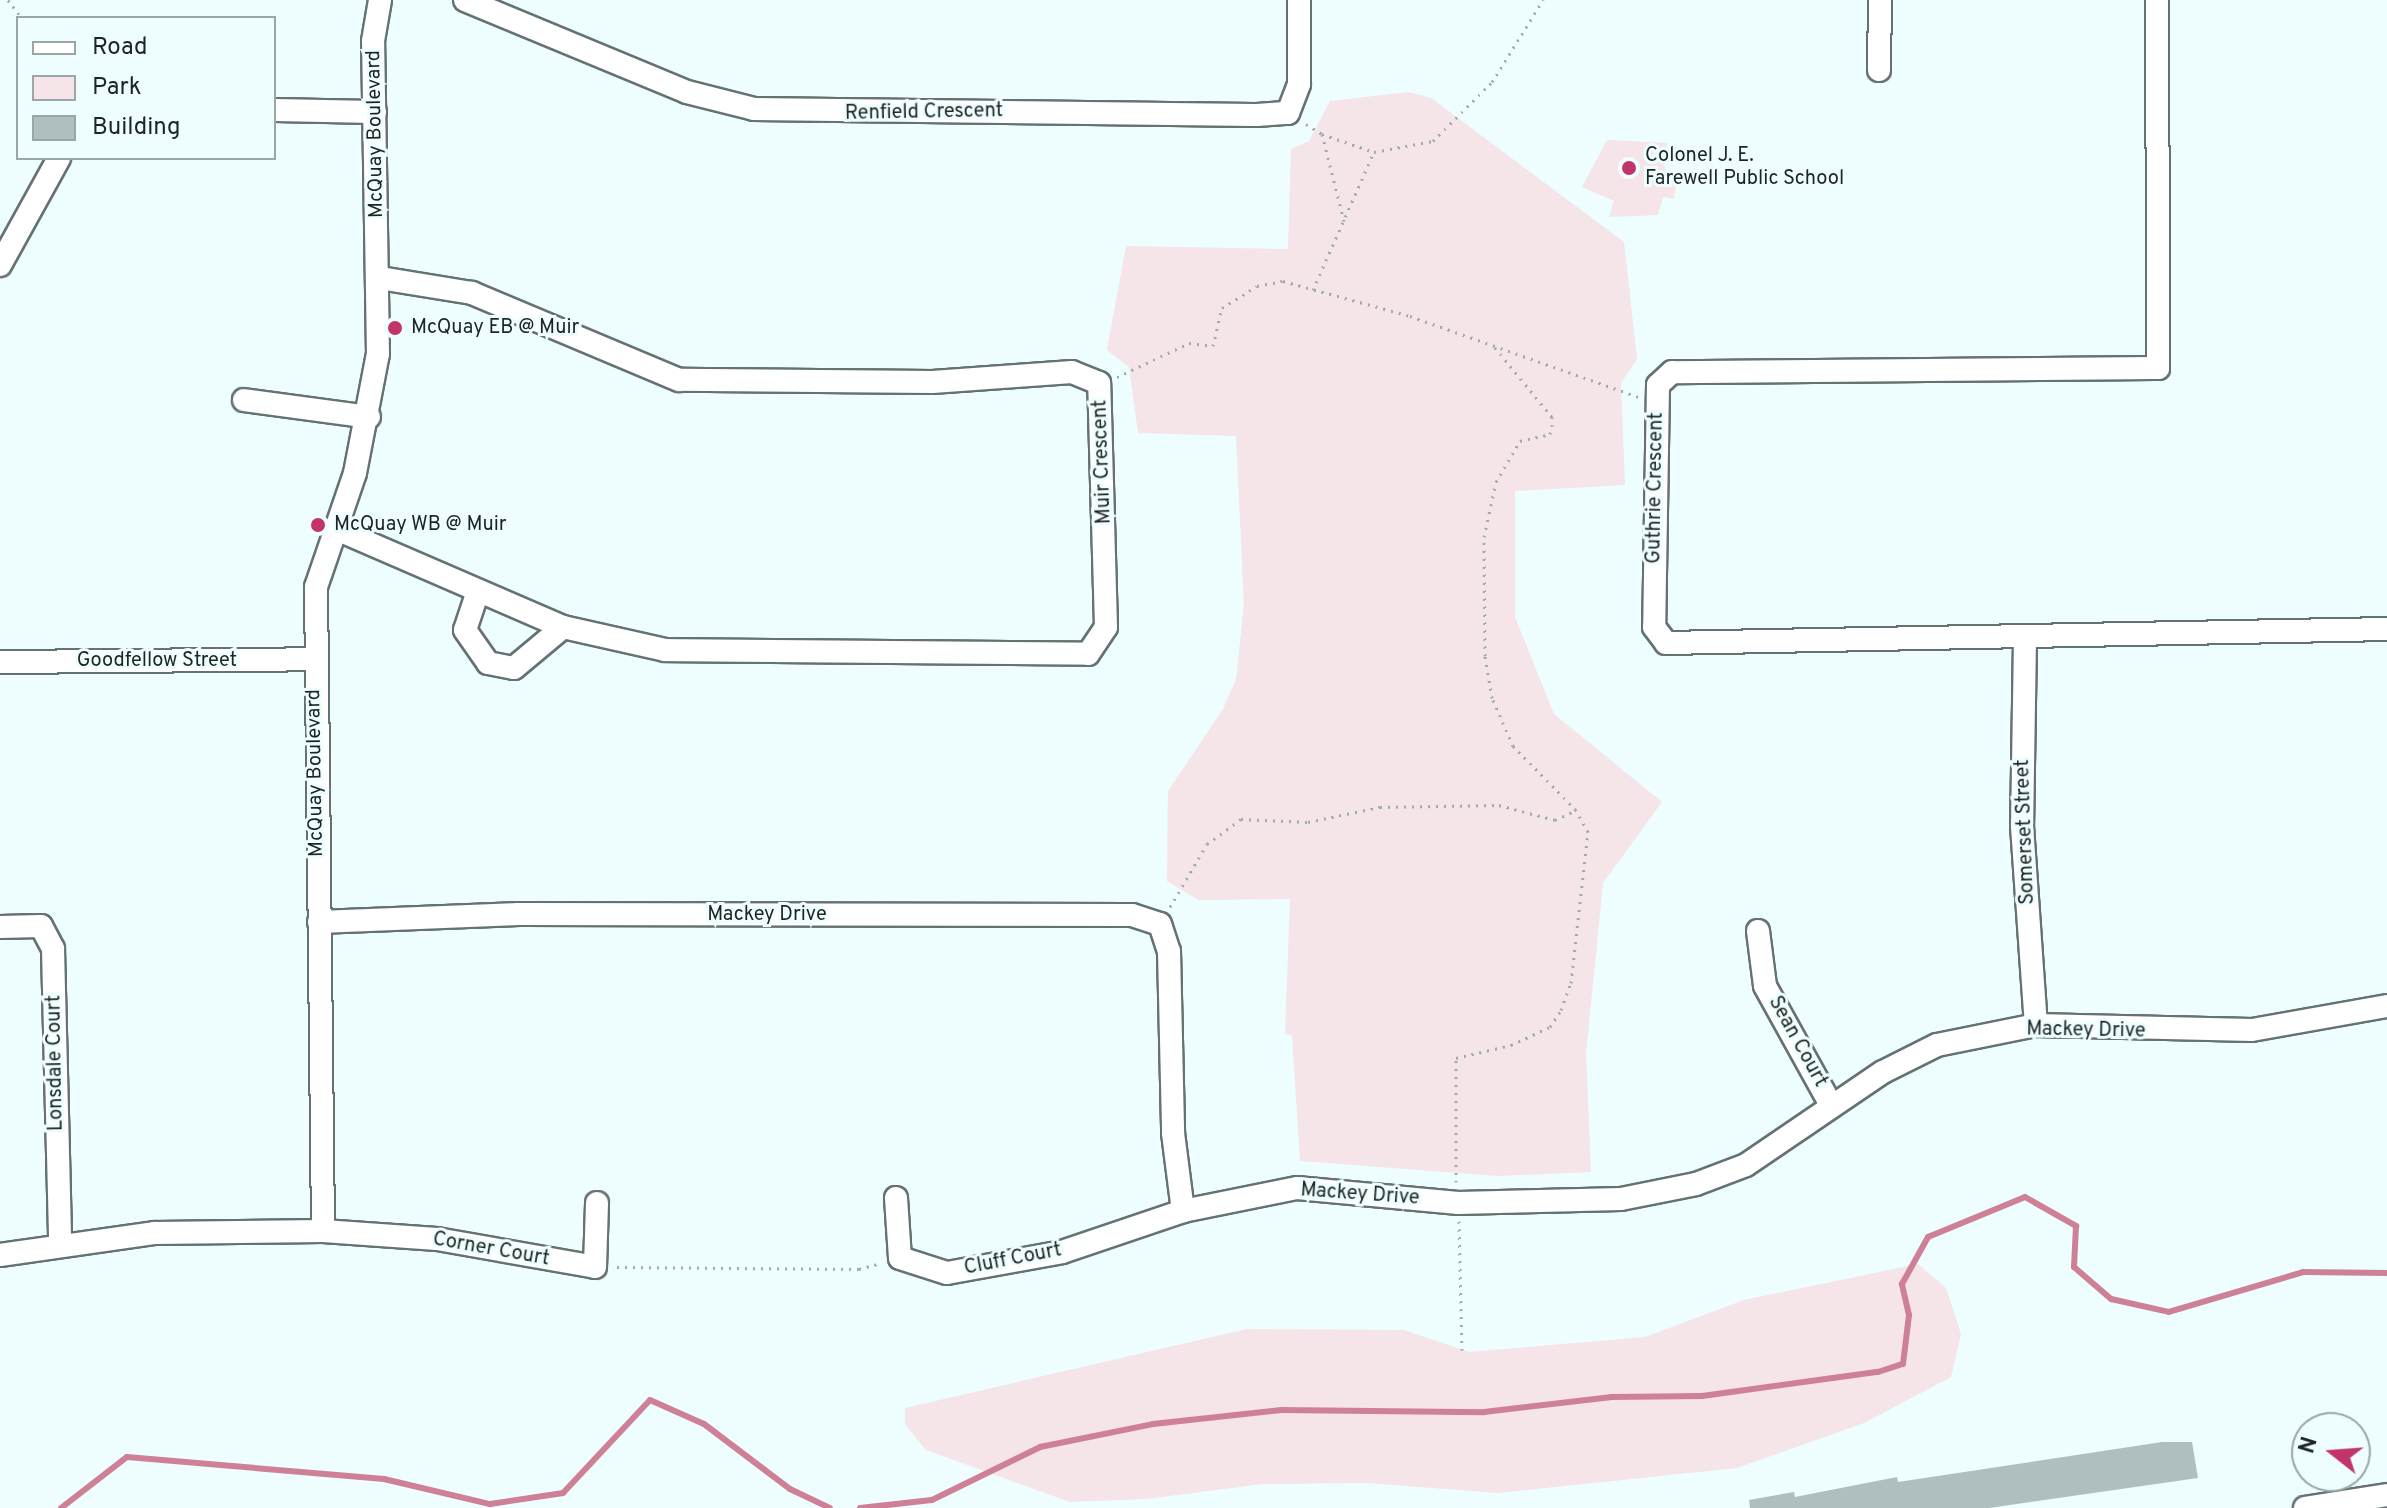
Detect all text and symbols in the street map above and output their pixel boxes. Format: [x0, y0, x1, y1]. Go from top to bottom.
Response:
legend [16, 16, 276, 160]
text: Road [92, 33, 148, 63]
street label: McQuay Boulevard [363, 50, 389, 218]
text: Park [92, 73, 142, 103]
street label: Renfield Crescent [845, 100, 1003, 126]
text: Building [92, 113, 181, 143]
place label: Colonel J. E. Farewell Public School [1645, 144, 1844, 191]
marker: Colonel J. E. Farewell Public School [1620, 159, 1638, 177]
place label: McQuay EB @ Muir [411, 316, 579, 340]
marker: McQuay EB @ Muir [386, 319, 404, 337]
street label: Muir Crescent [1089, 399, 1117, 525]
street label: Guthrie Crescent [1643, 412, 1669, 564]
place label: McQuay WB @ Muir [334, 513, 507, 537]
marker: McQuay WB @ Muir [309, 516, 327, 534]
street label: Goodfellow Street [77, 649, 237, 673]
street label: McQuay Boulevard [303, 689, 329, 857]
street label: Somerset Street [2011, 759, 2041, 905]
street label: Mackey Drive [707, 903, 827, 927]
street label: Sean Court [1762, 992, 1832, 1092]
street label: Lonsdale Court [43, 995, 69, 1131]
street label: Mackey Drive [2026, 1018, 2146, 1044]
street label: Mackey Drive [1300, 1179, 1420, 1211]
street label: Corner Court [431, 1228, 551, 1272]
street label: Cluff Court [962, 1239, 1064, 1281]
north arrow [2291, 1412, 2371, 1492]
text: N [2294, 1434, 2325, 1457]

